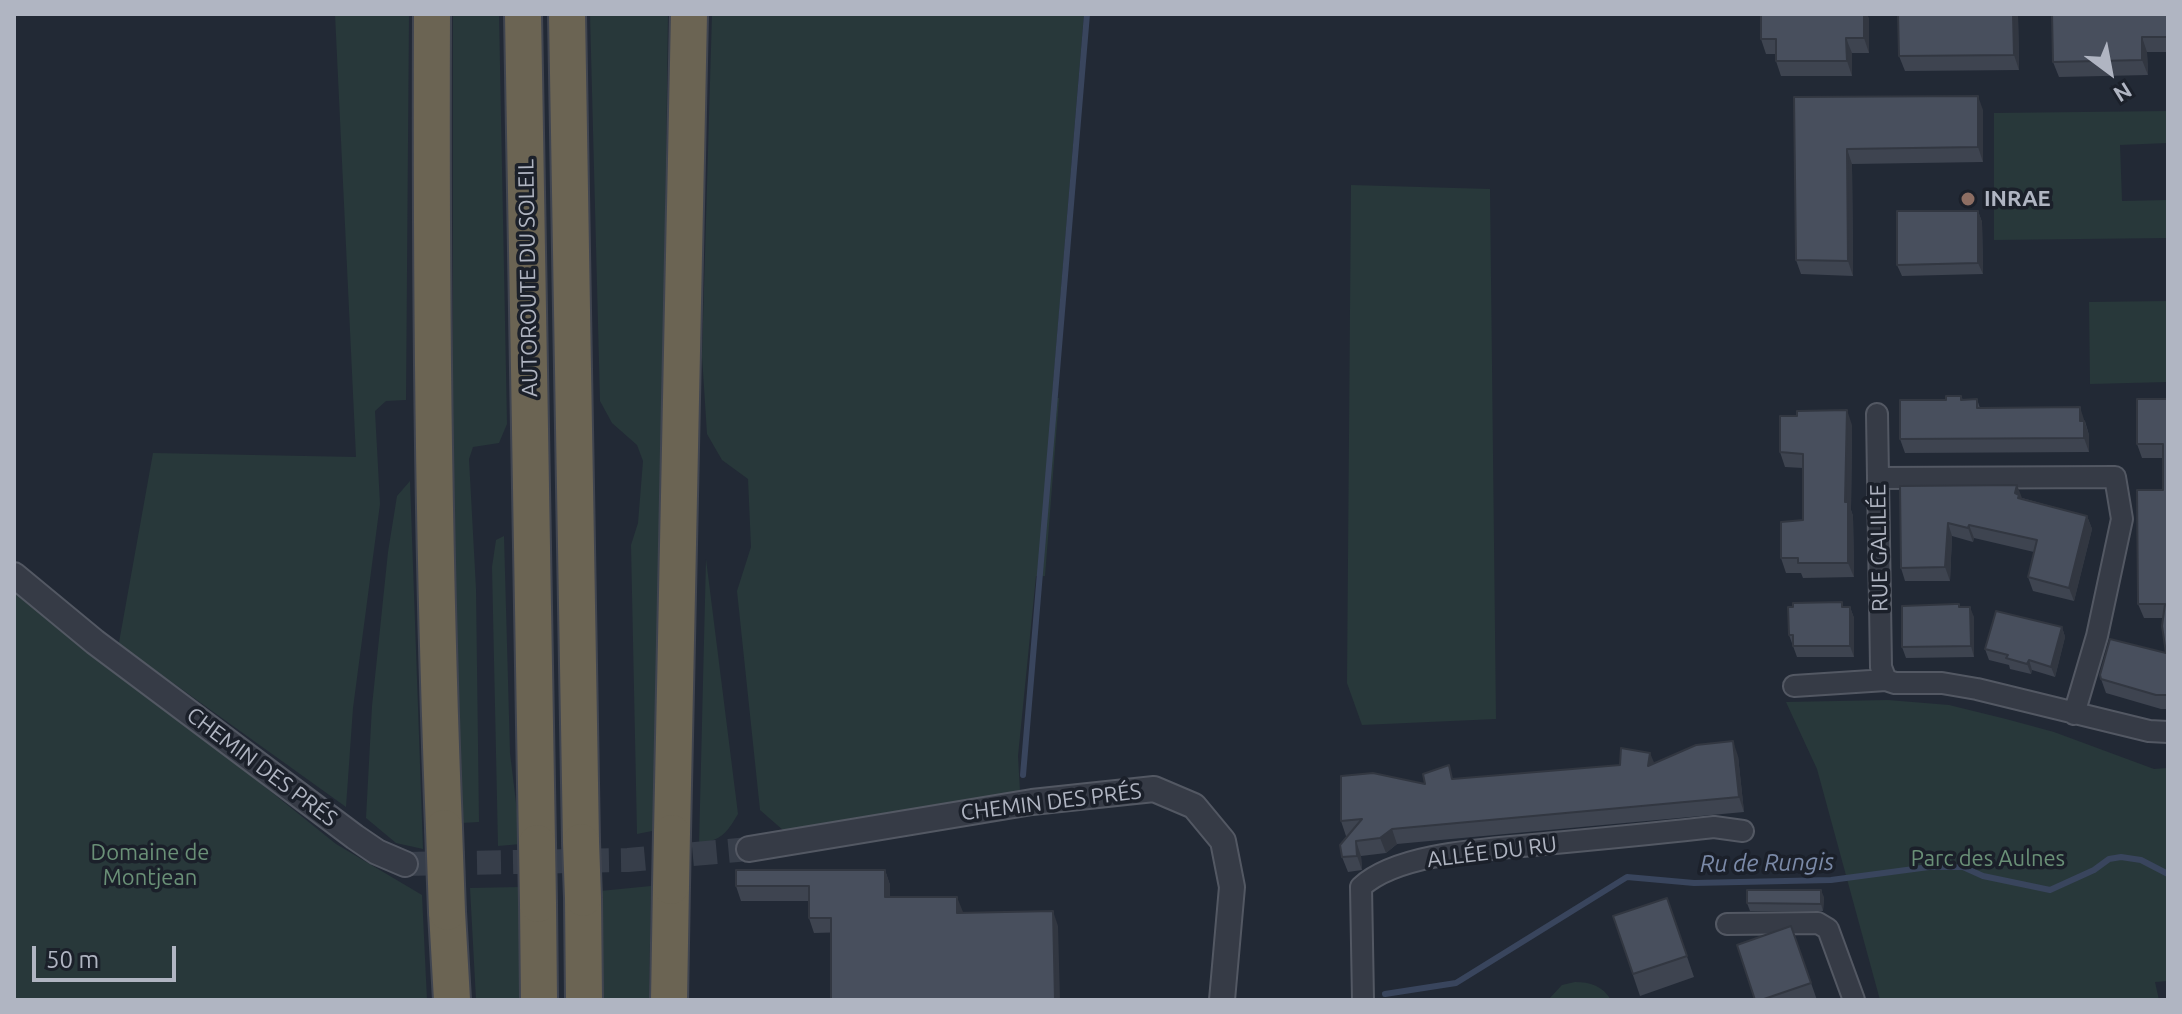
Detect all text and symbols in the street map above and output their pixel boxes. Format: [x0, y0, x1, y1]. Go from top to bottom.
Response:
north arrow [2070, 32, 2150, 112]
text: N [2109, 78, 2137, 108]
street label: AUTOROUTE DU SOLEIL [513, 159, 543, 397]
place label: INRAE [1984, 186, 2051, 212]
marker: INRAE [1959, 190, 1977, 208]
street label: RUE GALILÉE [1865, 484, 1893, 612]
street label: CHEMIN DES PRÉS [181, 702, 343, 832]
street label: CHEMIN DES PRÉS [959, 778, 1143, 826]
street label: ALLÉE DU RU [1426, 831, 1558, 873]
park label: Domaine de Montjean [91, 840, 209, 892]
park label: Parc des Aulnes [1911, 846, 2065, 872]
water label: Ru de Rungis [1700, 847, 1834, 879]
scale bar [36, 930, 180, 980]
text: 50 m [46, 946, 99, 973]

